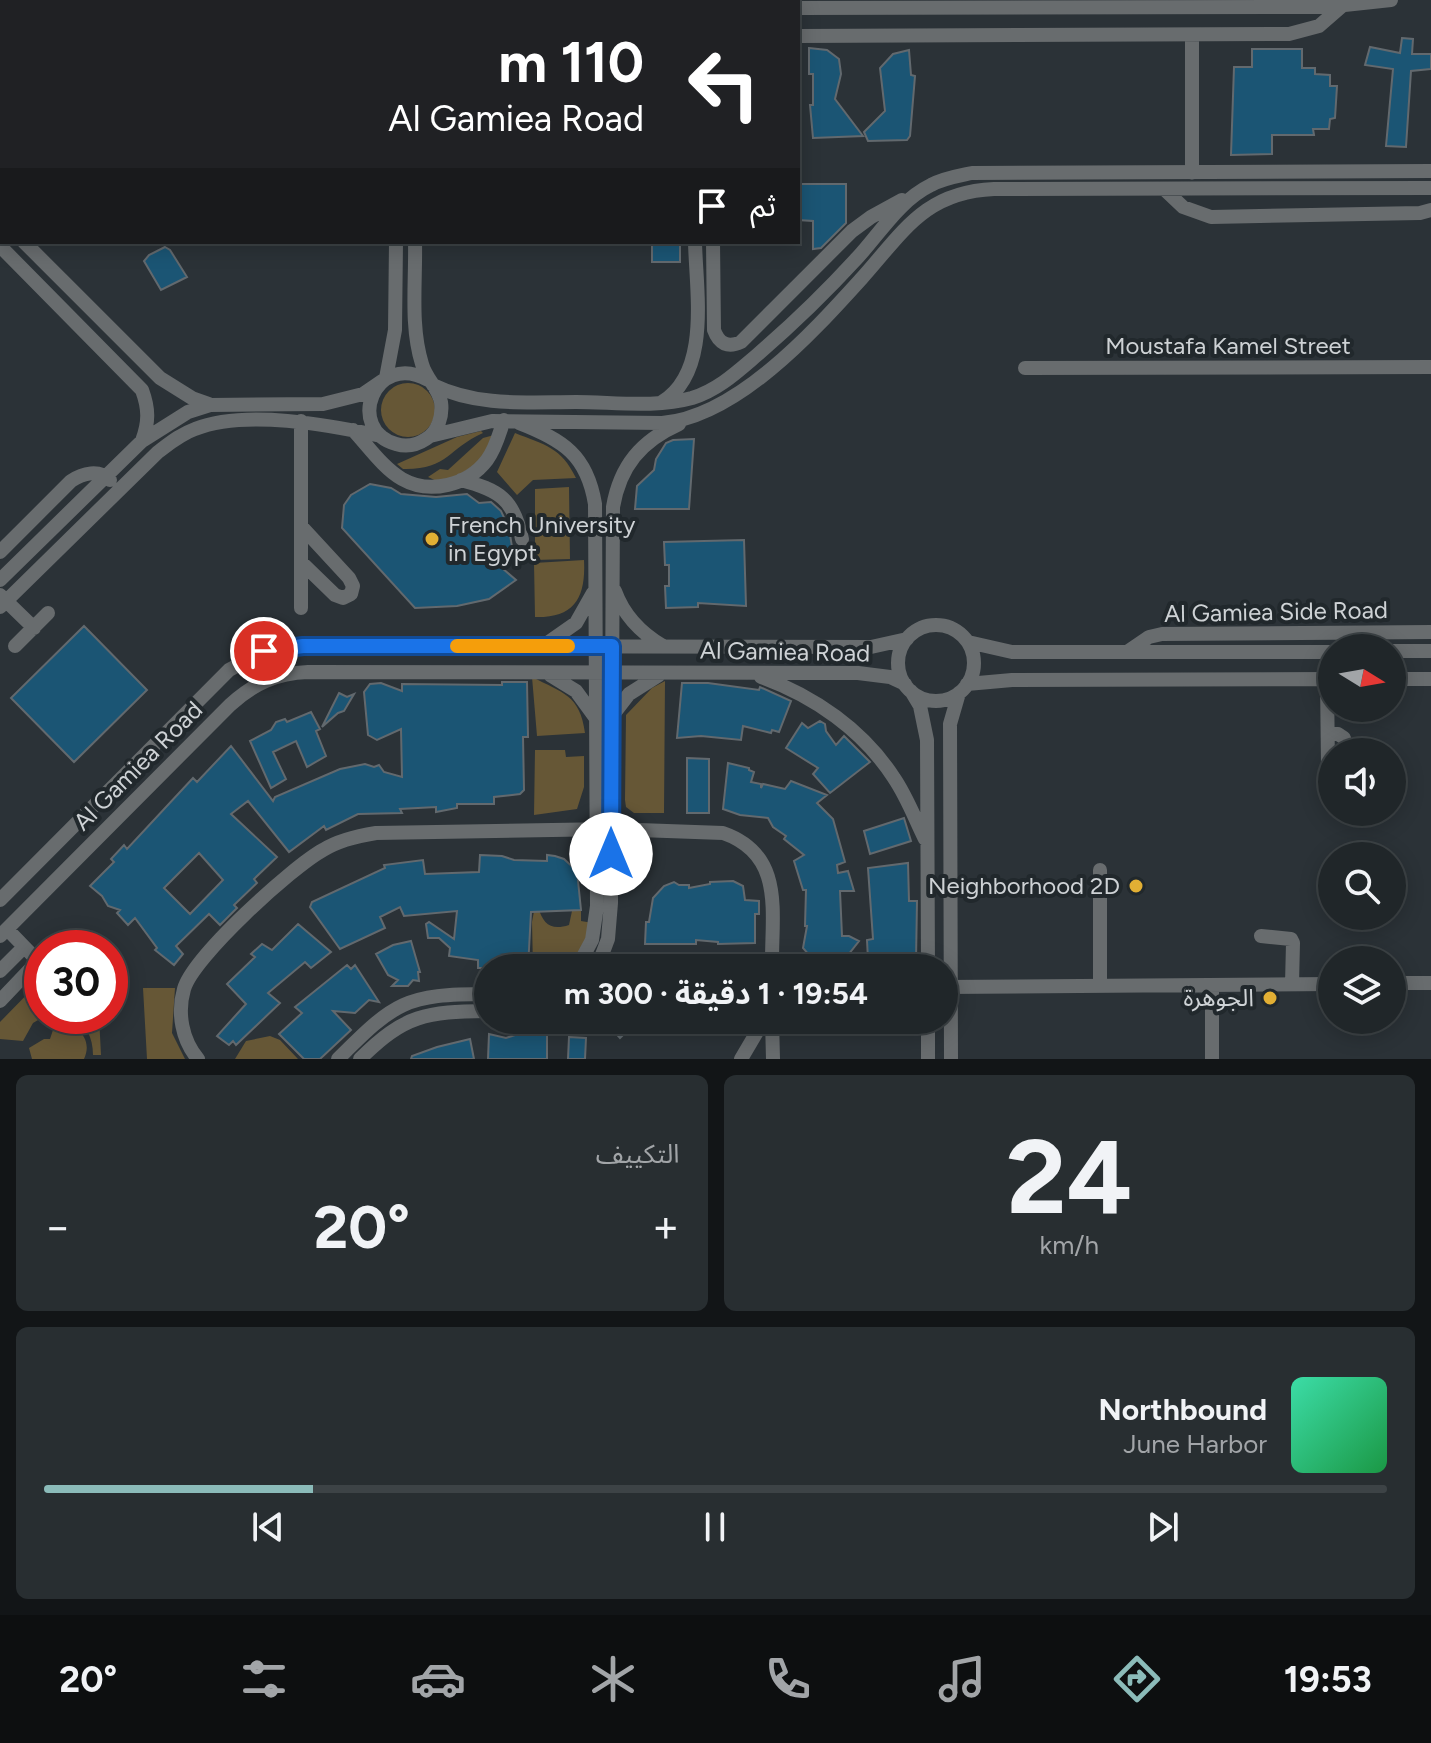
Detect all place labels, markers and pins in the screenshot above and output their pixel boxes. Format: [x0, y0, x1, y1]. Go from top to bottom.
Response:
place label: French University in Egypt [448, 510, 636, 567]
marker: French University in Egypt [423, 530, 441, 548]
pin [230, 617, 298, 685]
place label: Neighborhood 2D [928, 871, 1120, 900]
marker: Neighborhood 2D [1127, 877, 1145, 895]
place label: الجوهرة [1183, 983, 1254, 1012]
marker: الجوهرة [1261, 989, 1279, 1007]

